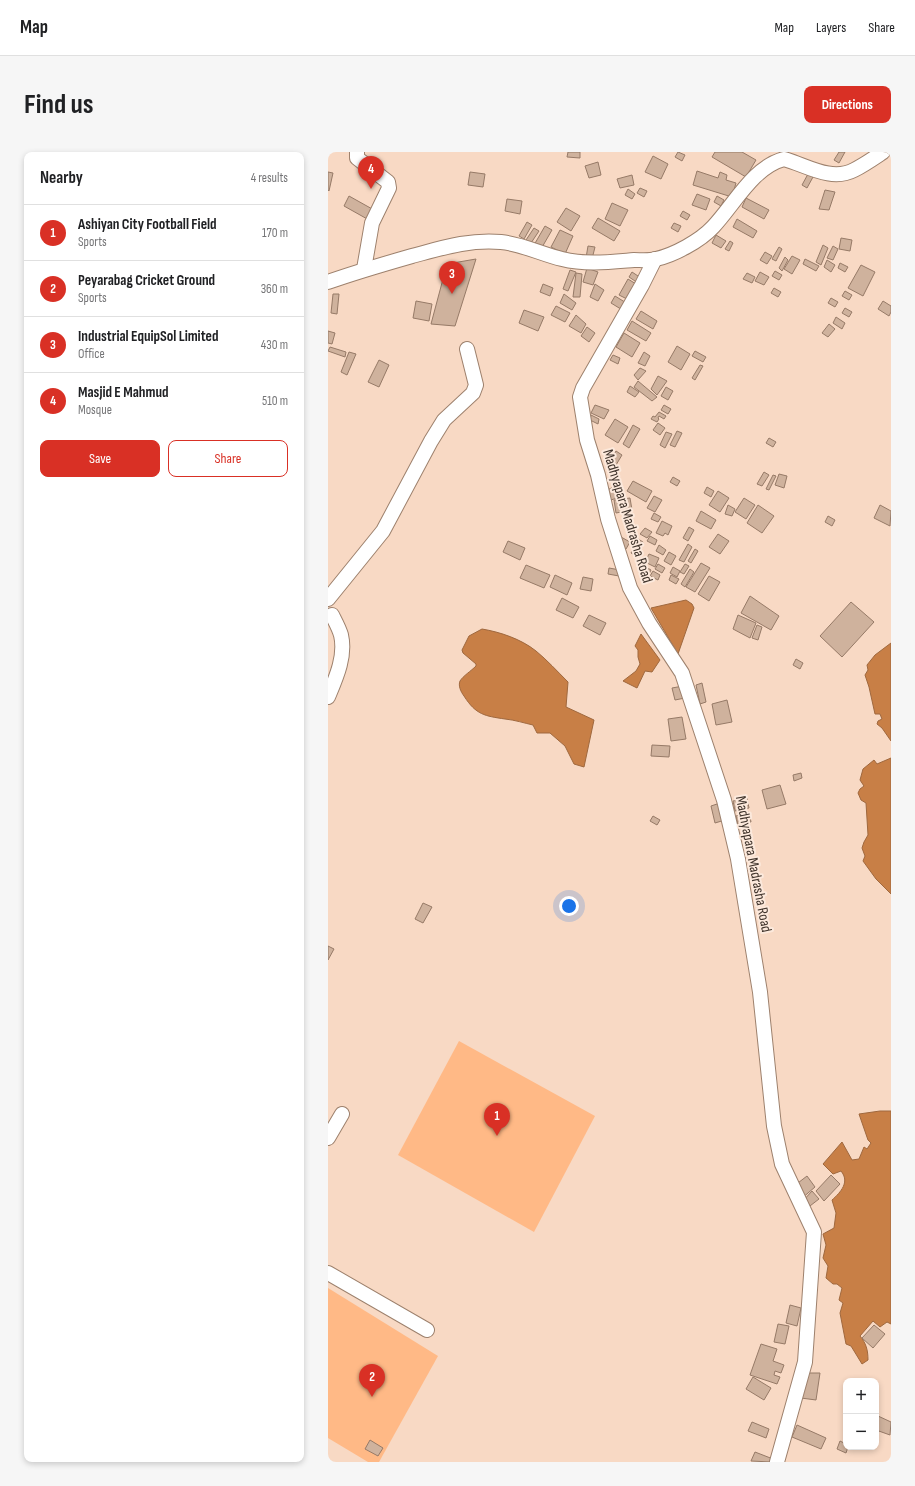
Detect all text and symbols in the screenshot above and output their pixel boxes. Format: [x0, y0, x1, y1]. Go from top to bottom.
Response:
text: Map [20, 16, 48, 39]
text: Map [774, 19, 794, 36]
text: Layers [816, 19, 846, 36]
text: Share [868, 19, 895, 36]
button: Directions [804, 86, 891, 123]
text: Find us [24, 88, 93, 121]
pin: 4 [358, 156, 384, 189]
text: Nearby [40, 168, 83, 188]
text: 4 results [251, 170, 288, 186]
text: Ashiyan City Football Field [78, 215, 217, 234]
text: 1 [50, 225, 56, 241]
text: 170 m [262, 225, 288, 241]
text: Sports [78, 234, 107, 250]
pin: 3 [439, 261, 465, 294]
text: Peyarabag Cricket Ground [78, 271, 215, 290]
text: 2 [50, 281, 56, 297]
text: 360 m [261, 281, 288, 297]
text: Sports [78, 290, 107, 306]
text: Industrial EquipSol Limited [78, 327, 219, 346]
text: 3 [50, 337, 56, 353]
text: 430 m [261, 337, 288, 353]
text: Office [78, 346, 105, 362]
text: Masjid E Mahmud [78, 383, 168, 402]
text: 4 [50, 393, 56, 409]
text: 510 m [262, 393, 288, 409]
text: Mosque [78, 402, 112, 418]
button: Save [40, 440, 160, 477]
button: Share [168, 440, 288, 477]
street label: Madhyapara Madrasha Road [598, 447, 657, 585]
street label: Madhyapara Madrasha Road [731, 794, 776, 934]
your location [559, 896, 579, 916]
pin: 1 [484, 1103, 510, 1136]
pin: 2 [359, 1364, 385, 1397]
map controls [843, 1378, 879, 1450]
button: + [843, 1378, 879, 1414]
button: − [843, 1414, 879, 1450]

